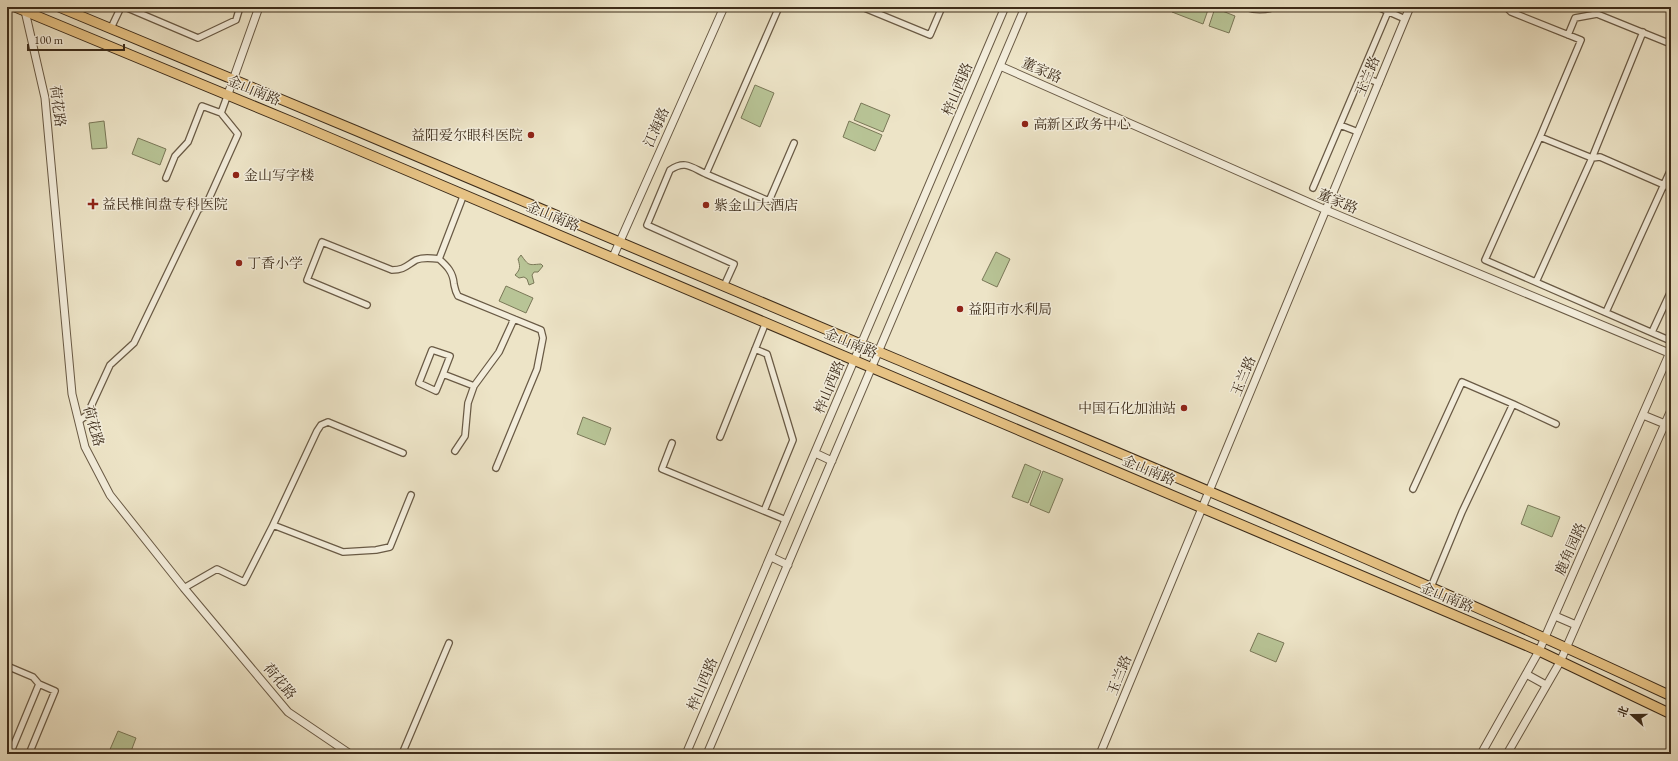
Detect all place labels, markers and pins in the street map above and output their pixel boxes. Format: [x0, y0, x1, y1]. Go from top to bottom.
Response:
place label: 高新区政务中心 [1033, 115, 1131, 133]
marker: 高新区政务中心 [1020, 119, 1030, 129]
place label: 益阳爱尔眼科医院 [411, 126, 523, 144]
marker: 益阳爱尔眼科医院 [526, 130, 536, 140]
place label: 金山写字楼 [244, 166, 314, 184]
marker: 金山写字楼 [231, 170, 241, 180]
place label: 益民椎间盘专科医院 [102, 195, 228, 213]
place label: 紫金山大酒店 [714, 196, 798, 214]
marker: 益民椎间盘专科医院 [87, 198, 99, 210]
marker: 紫金山大酒店 [701, 200, 711, 210]
place label: 丁香小学 [247, 254, 303, 272]
marker: 丁香小学 [234, 258, 244, 268]
place label: 益阳市水利局 [968, 300, 1052, 318]
marker: 益阳市水利局 [955, 304, 965, 314]
place label: 中国石化加油站 [1078, 399, 1176, 417]
marker: 中国石化加油站 [1179, 403, 1189, 413]

